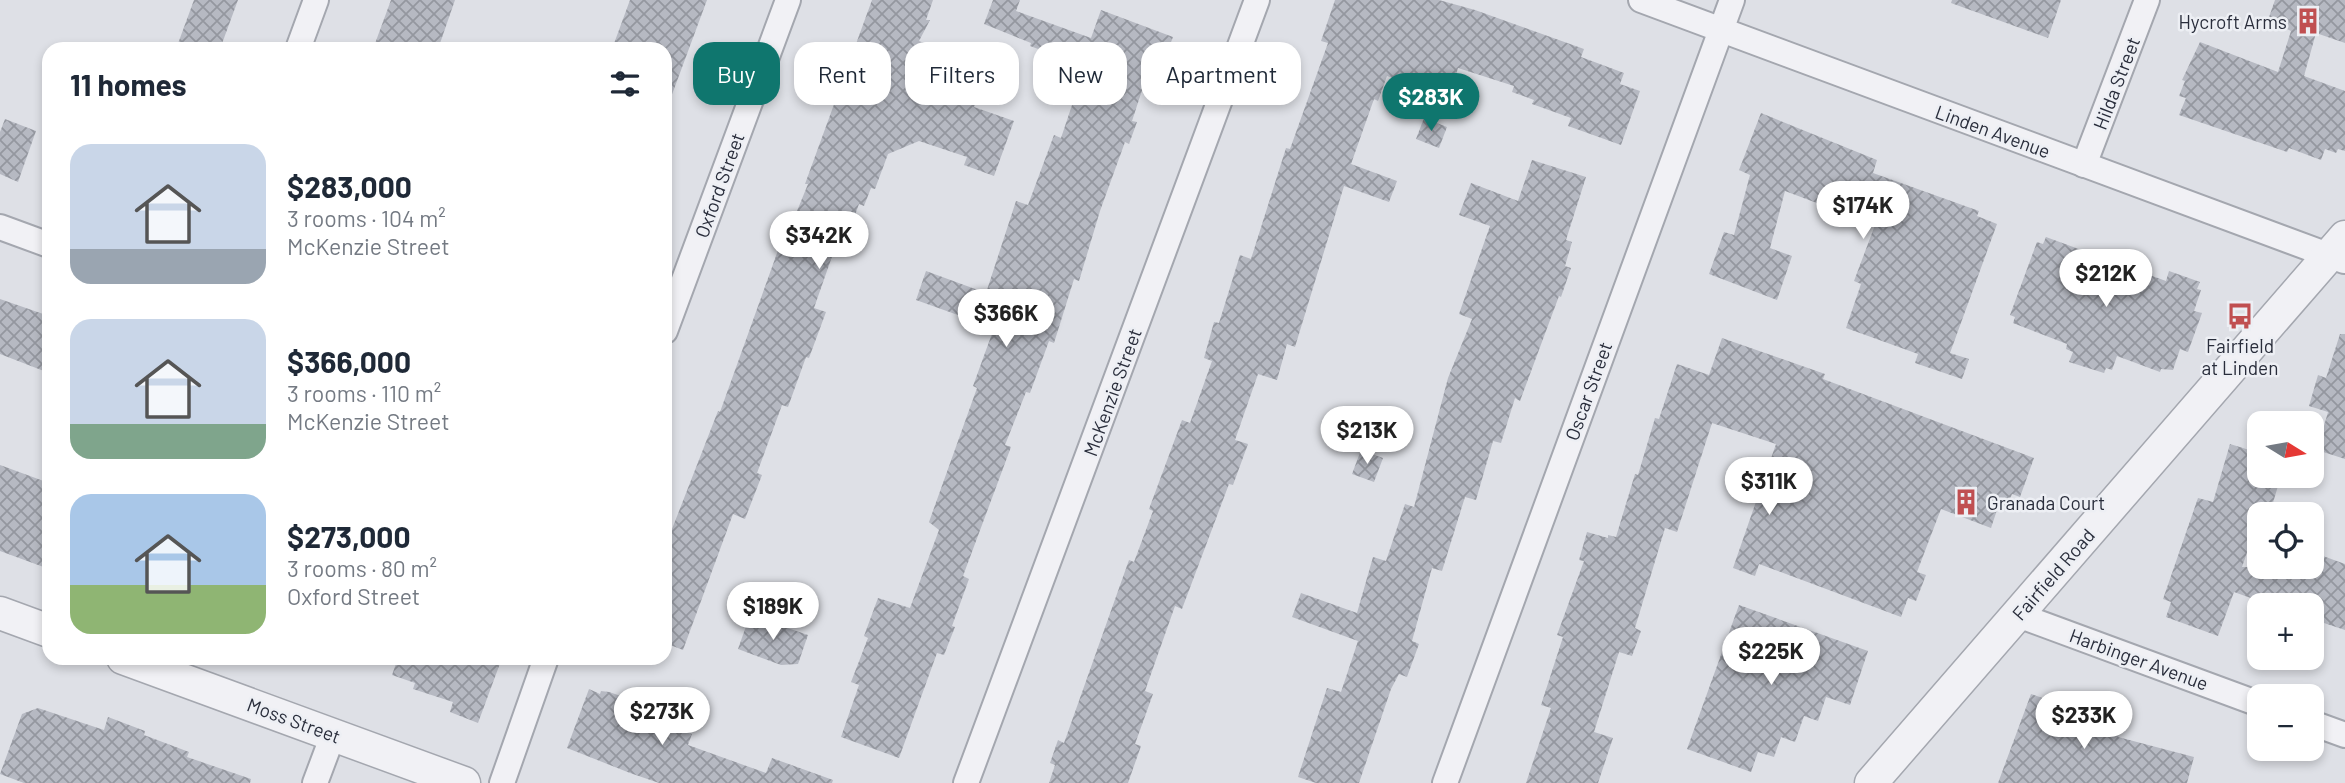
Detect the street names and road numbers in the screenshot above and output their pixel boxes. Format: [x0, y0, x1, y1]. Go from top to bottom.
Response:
street label: Hilda Street [2088, 33, 2144, 133]
street label: Linden Avenue [1932, 100, 2054, 162]
street label: Oxford Street [689, 129, 749, 241]
street label: McKenzie Street [1078, 325, 1146, 459]
street label: Oscar Street [1560, 339, 1616, 443]
street label: Fairfield Road [2007, 523, 2099, 625]
street label: Harbinger Avenue [2067, 623, 2211, 695]
street label: Moss Street [244, 693, 344, 747]

